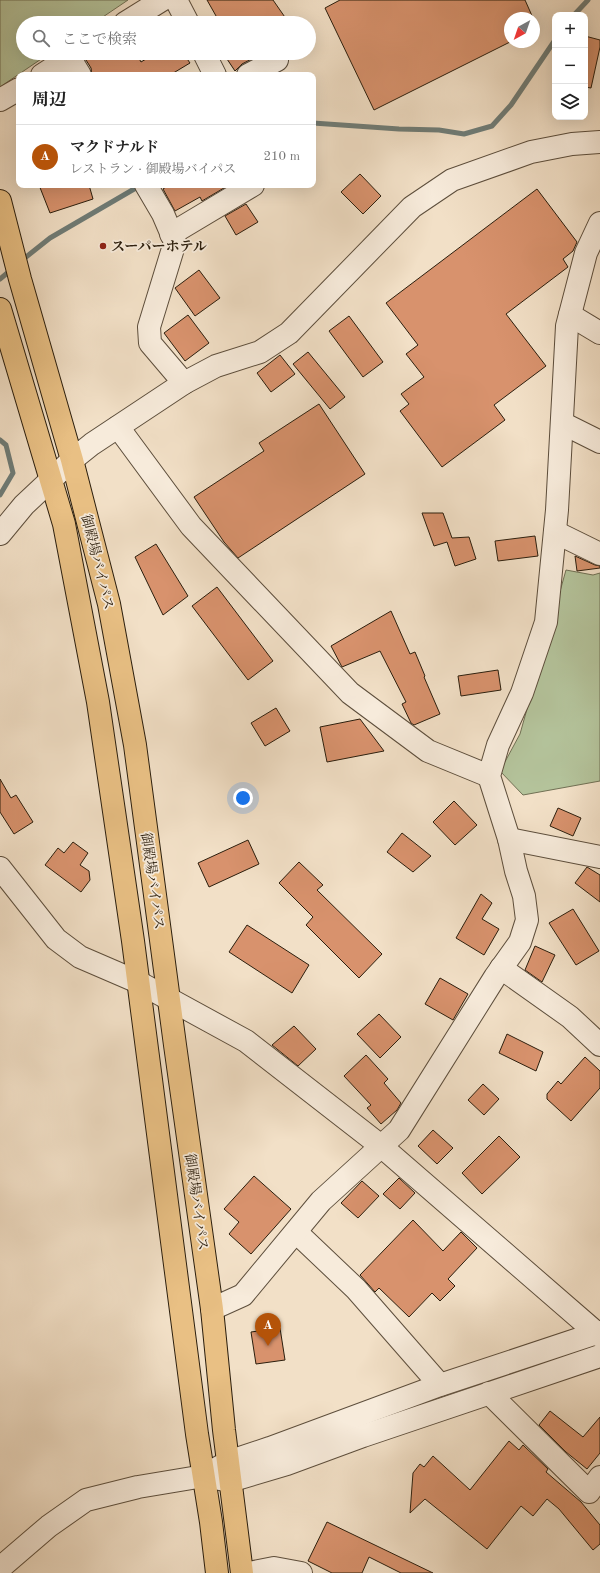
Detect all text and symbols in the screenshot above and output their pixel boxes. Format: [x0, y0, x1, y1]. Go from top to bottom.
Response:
north arrow [504, 12, 540, 48]
map controls [552, 12, 588, 120]
button: + [552, 12, 588, 48]
search box [16, 16, 316, 60]
icon: search [30, 27, 52, 49]
text: ここで検索 [62, 33, 137, 48]
button: − [552, 48, 588, 84]
button: layers [552, 84, 588, 120]
text: 周辺 [32, 92, 66, 109]
text: マクドナルド [70, 141, 159, 156]
text: A [40, 150, 50, 163]
text: 210 m [263, 150, 300, 163]
text: レストラン · 御殿場バイパス [70, 163, 236, 176]
place label: スーパーホテル [111, 240, 207, 254]
marker: スーパーホテル [98, 241, 108, 251]
street label: 御殿場バイパス [78, 513, 117, 611]
your location [233, 788, 253, 808]
street label: 御殿場バイパス [138, 832, 167, 931]
street label: 御殿場バイパス [182, 1153, 211, 1252]
pin: A [255, 1313, 281, 1346]

